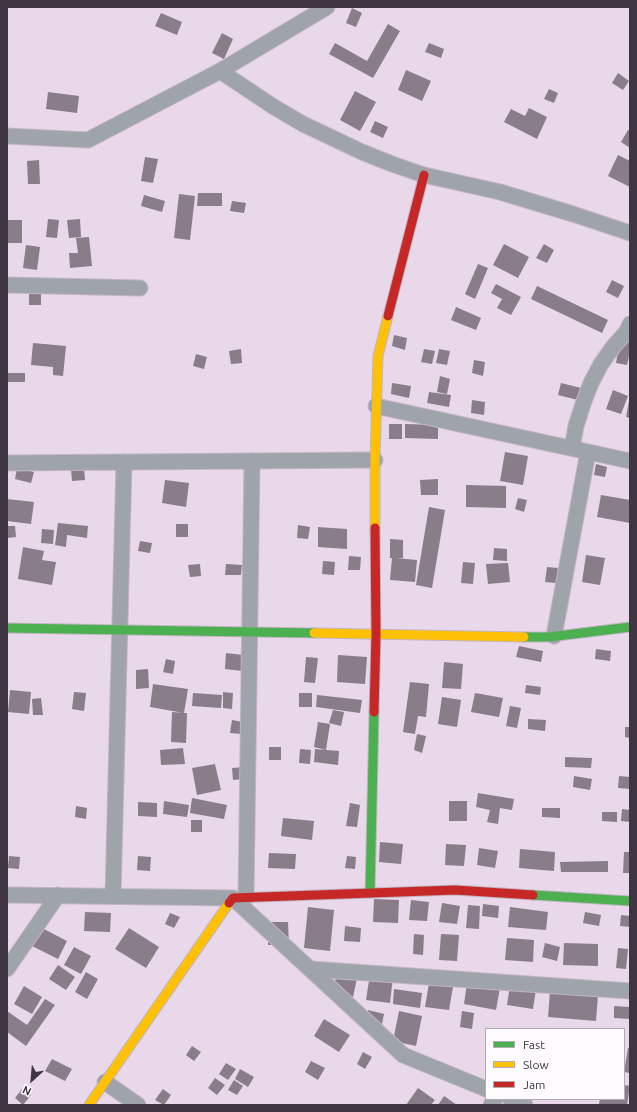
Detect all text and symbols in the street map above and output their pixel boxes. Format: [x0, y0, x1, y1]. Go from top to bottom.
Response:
legend [485, 1028, 625, 1100]
text: Fast [523, 1038, 545, 1051]
text: Slow [523, 1058, 549, 1071]
north arrow [12, 1060, 52, 1100]
text: Jam [523, 1078, 545, 1091]
text: N [20, 1084, 33, 1098]

